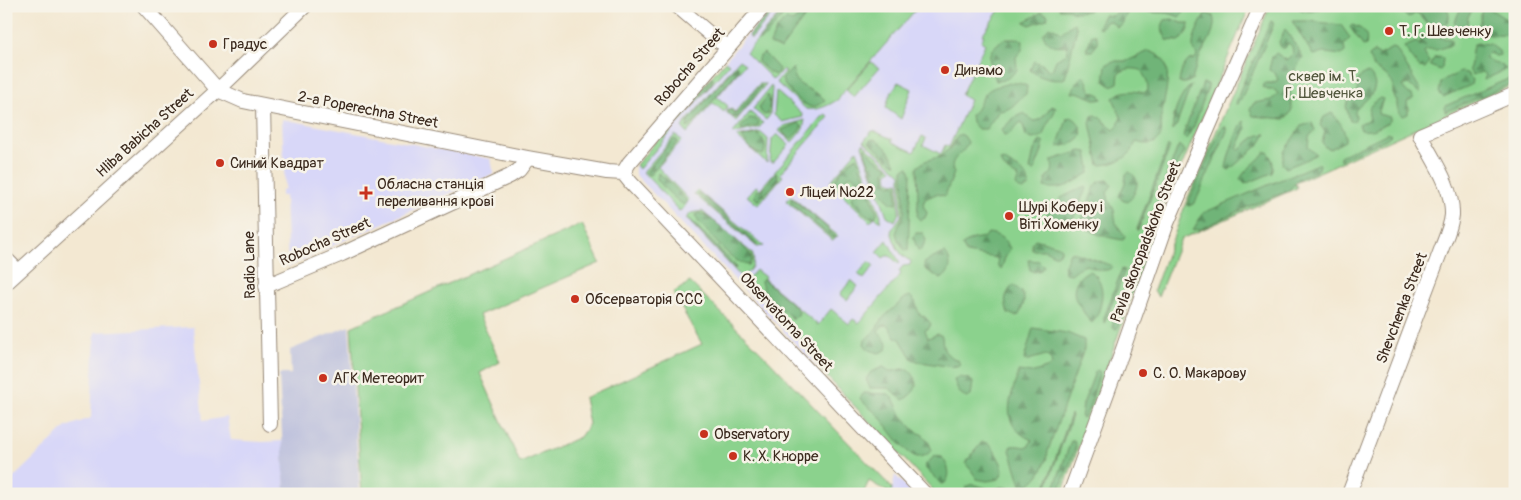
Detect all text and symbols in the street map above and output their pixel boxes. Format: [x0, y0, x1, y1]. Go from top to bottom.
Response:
place label: Т. Г. Шевченку [1399, 22, 1492, 41]
street label: Robocha Street [651, 23, 730, 110]
marker: Т. Г. Шевченку [1383, 25, 1395, 37]
place label: Градус [223, 35, 268, 54]
marker: Градус [207, 38, 219, 50]
place label: Динамо [954, 61, 1003, 80]
marker: Динамо [939, 64, 951, 76]
park label: сквер ім. Т. Г. Шевченка [1285, 67, 1363, 103]
street label: Hliba Babicha Street [92, 84, 198, 182]
street label: 2-a Poperechna Street [296, 87, 441, 133]
place label: Синий Квадрат [230, 154, 325, 173]
marker: Синий Квадрат [214, 157, 226, 169]
street label: Pavla skoropadskoho Street [1107, 158, 1186, 325]
place label: Обласна станція переливання крові [377, 175, 494, 211]
place label: Ліцей №22 [799, 183, 874, 202]
marker: Обласна станція переливання крові [359, 186, 373, 200]
marker: Ліцей №22 [784, 186, 796, 198]
place label: Шурі Коберу і Віті Хоменку [1019, 198, 1103, 234]
marker: Шурі Коберу і Віті Хоменку [1003, 210, 1015, 222]
street label: Robocha Street [276, 213, 374, 271]
street label: Radio Lane [240, 230, 260, 299]
street label: Shevchenka Street [1372, 249, 1432, 366]
street label: Observatorna Street [735, 269, 837, 376]
place label: Обсерваторія ССС [585, 290, 703, 309]
marker: Обсерваторія ССС [569, 293, 581, 305]
place label: С. О. Макарову [1153, 364, 1247, 383]
marker: С. О. Макарову [1137, 367, 1149, 379]
place label: АГК Метеорит [333, 369, 425, 388]
marker: АГК Метеорит [317, 372, 329, 384]
place label: Observatory [714, 425, 790, 444]
marker: Observatory [698, 428, 710, 440]
place label: К. Х. Кнорре [743, 447, 819, 466]
marker: К. Х. Кнорре [727, 450, 739, 462]

